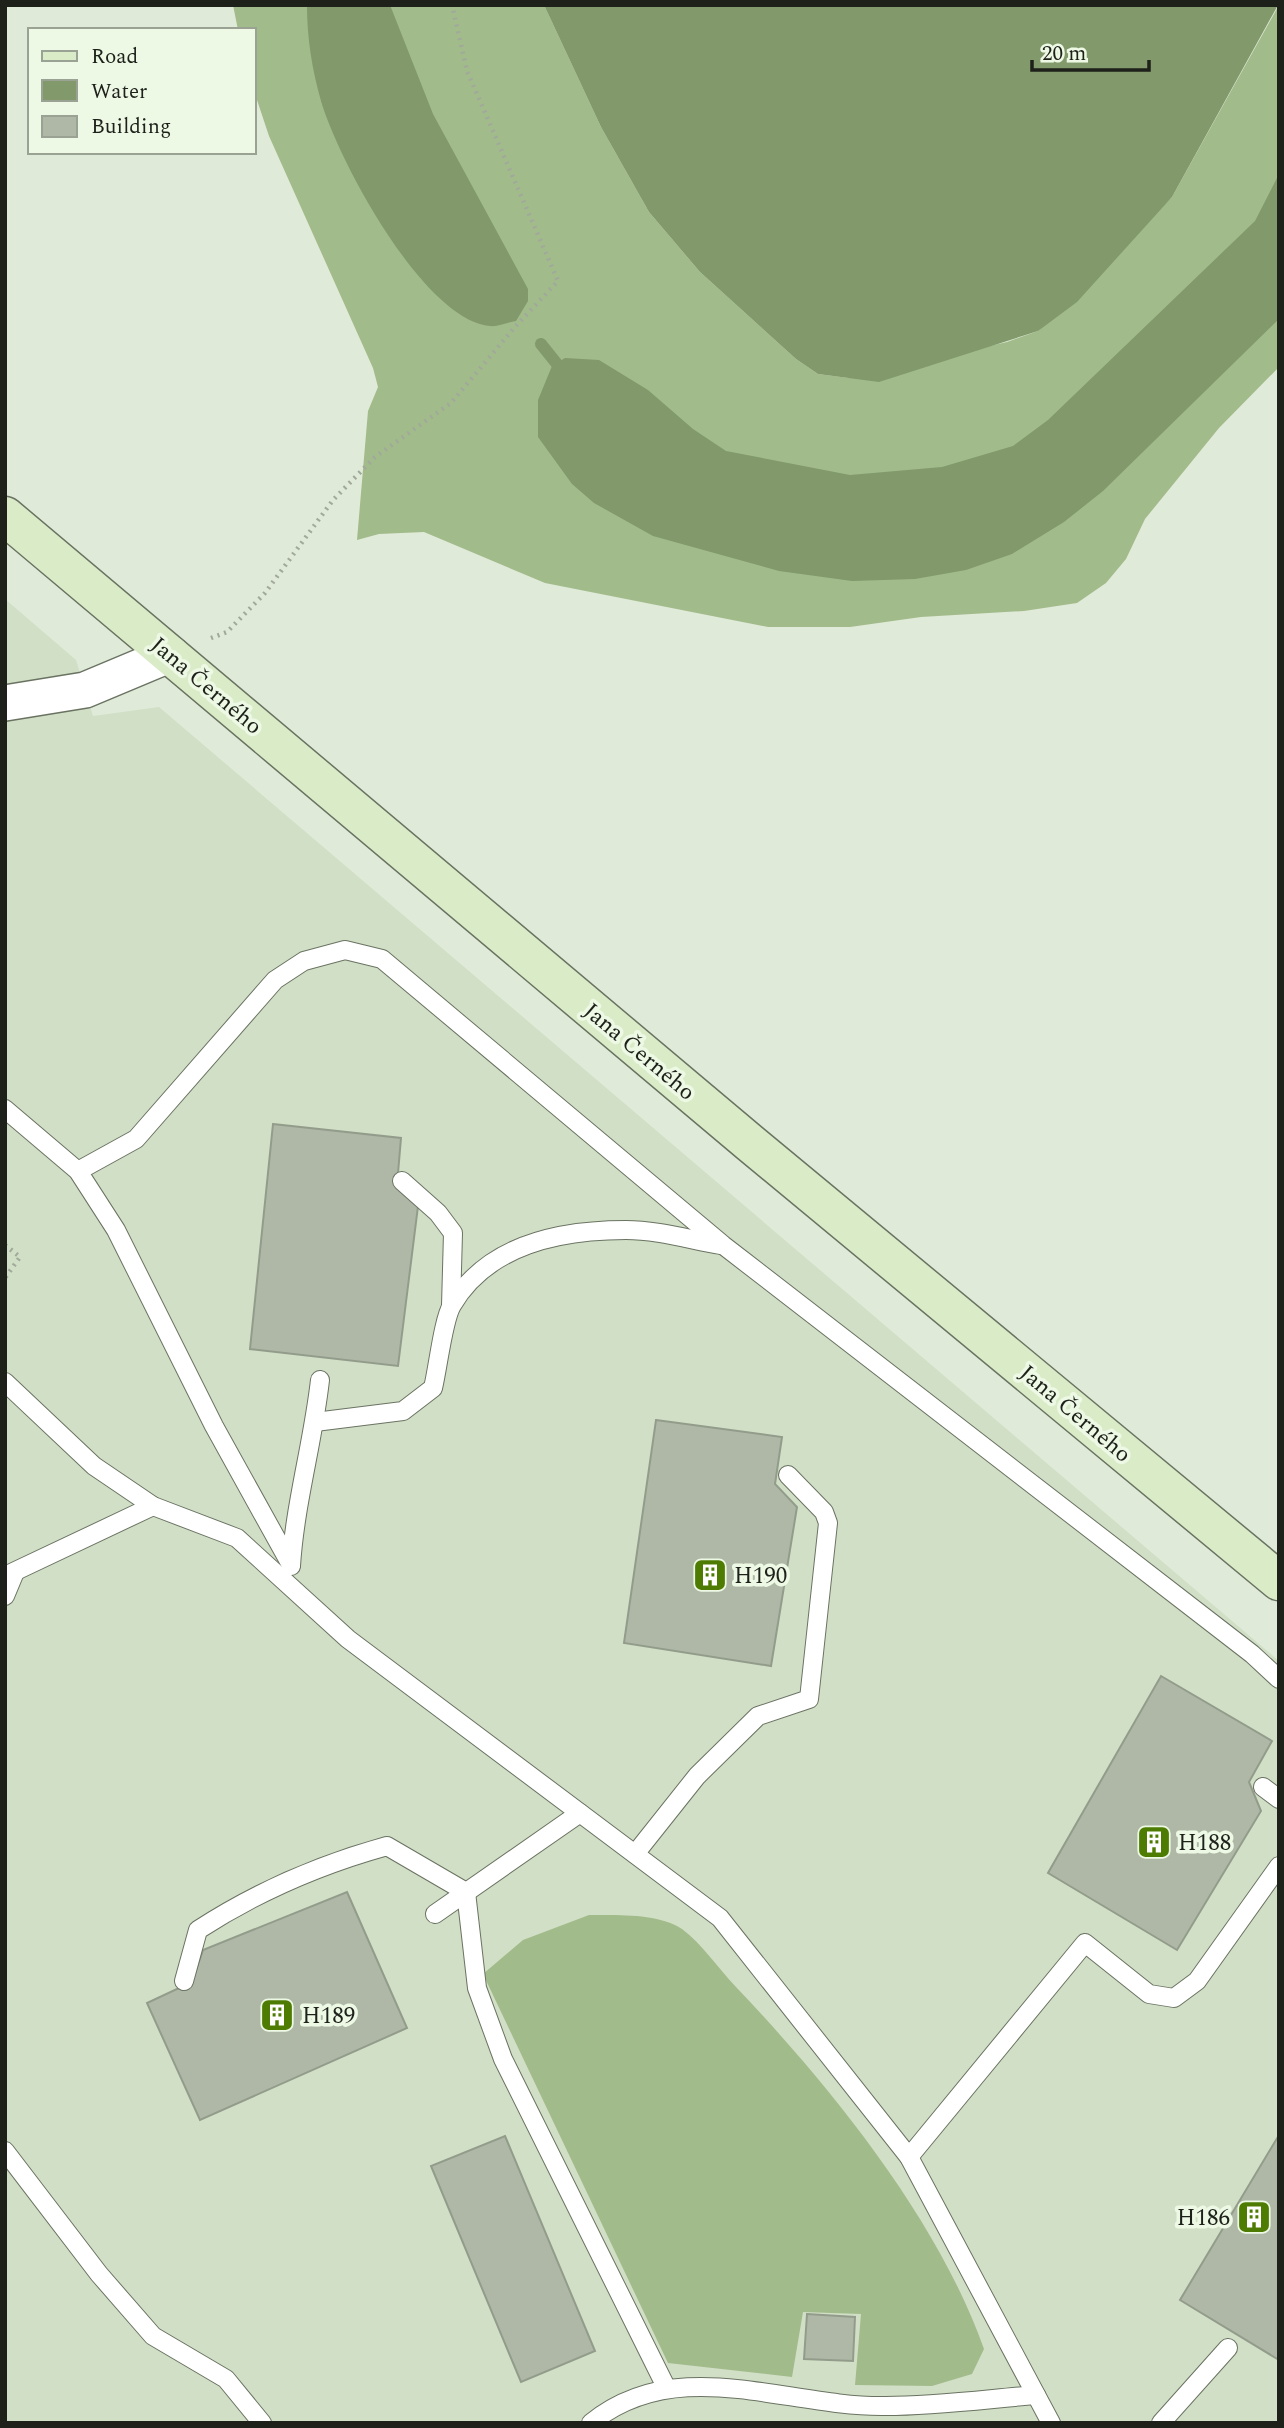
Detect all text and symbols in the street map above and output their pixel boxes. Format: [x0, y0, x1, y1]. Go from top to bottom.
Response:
legend [28, 28, 256, 154]
scale bar [1032, 28, 1149, 72]
text: 20 m [1042, 38, 1086, 70]
text: Road [91, 41, 138, 73]
text: Water [91, 76, 147, 108]
text: Building [91, 111, 171, 143]
street label: Jana Černého [142, 629, 270, 744]
street label: Jana Černého [575, 995, 703, 1110]
street label: Jana Černého [1011, 1357, 1139, 1472]
building icon: H190 [691, 1556, 729, 1594]
place label: H190 [734, 1559, 787, 1594]
building icon: H188 [1135, 1823, 1173, 1861]
place label: H188 [1178, 1826, 1231, 1861]
building icon: H189 [258, 1996, 296, 2034]
place label: H189 [302, 1999, 355, 2034]
building icon: H186 [1235, 2198, 1273, 2236]
place label: H186 [1177, 2201, 1230, 2236]

